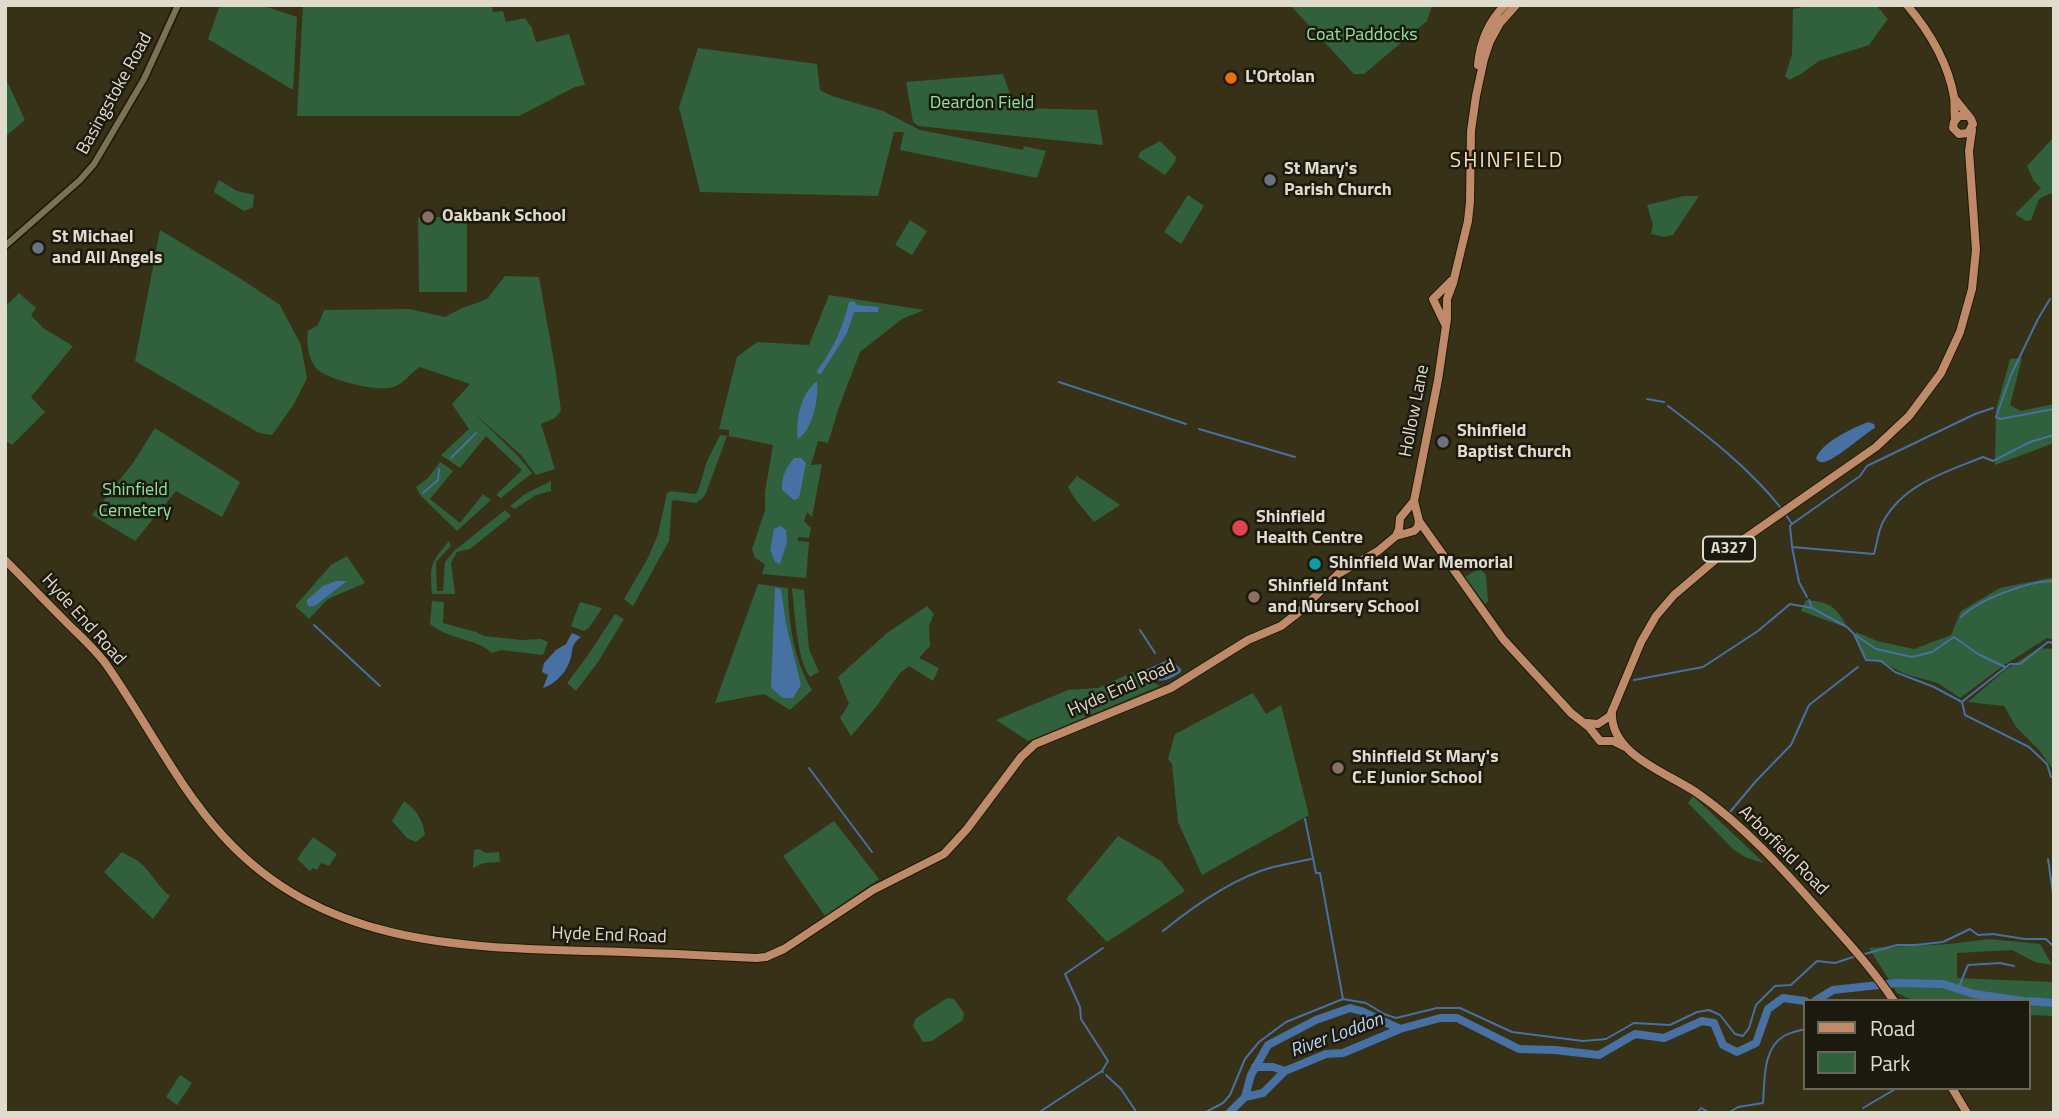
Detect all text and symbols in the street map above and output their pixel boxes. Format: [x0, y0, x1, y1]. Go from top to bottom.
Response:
park label: Coat Paddocks [1306, 25, 1418, 47]
street label: Basingstoke Road [73, 29, 157, 159]
place label: L'Ortolan [1245, 67, 1315, 89]
marker: L'Ortolan [1223, 70, 1239, 86]
park label: Deardon Field [930, 93, 1034, 115]
district label: SHINFIELD [1451, 149, 1563, 175]
place label: St Mary's Parish Church [1284, 159, 1392, 202]
marker: St Mary's Parish Church [1262, 172, 1278, 188]
place label: Oakbank School [442, 206, 566, 228]
marker: Oakbank School [420, 209, 436, 225]
place label: St Michael and All Angels [52, 227, 162, 270]
marker: St Michael and All Angels [30, 240, 46, 256]
street label: Hollow Lane [1395, 363, 1435, 459]
place label: Shinfield Baptist Church [1457, 421, 1572, 464]
marker: Shinfield Baptist Church [1435, 434, 1451, 450]
park label: Shinfield Cemetery [98, 480, 172, 522]
place label: Shinfield Health Centre [1256, 507, 1363, 550]
marker: Shinfield Health Centre [1230, 518, 1250, 538]
road number: A327 [1703, 536, 1755, 562]
place label: Shinfield War Memorial [1329, 553, 1513, 575]
marker: Shinfield War Memorial [1307, 556, 1323, 572]
street label: Hyde End Road [36, 570, 130, 670]
place label: Shinfield Infant and Nursery School [1268, 576, 1419, 618]
marker: Shinfield Infant and Nursery School [1246, 589, 1262, 605]
street label: Hyde End Road [1065, 656, 1179, 722]
place label: Shinfield St Mary's C.E Junior School [1352, 747, 1499, 790]
marker: Shinfield St Mary's C.E Junior School [1330, 760, 1346, 776]
street label: Arborfield Road [1734, 802, 1832, 900]
street label: Hyde End Road [551, 923, 667, 949]
legend [1804, 999, 2031, 1090]
water label: River Loddon [1287, 1009, 1387, 1063]
text: Road [1870, 1012, 1915, 1044]
text: Park [1870, 1047, 1910, 1079]

